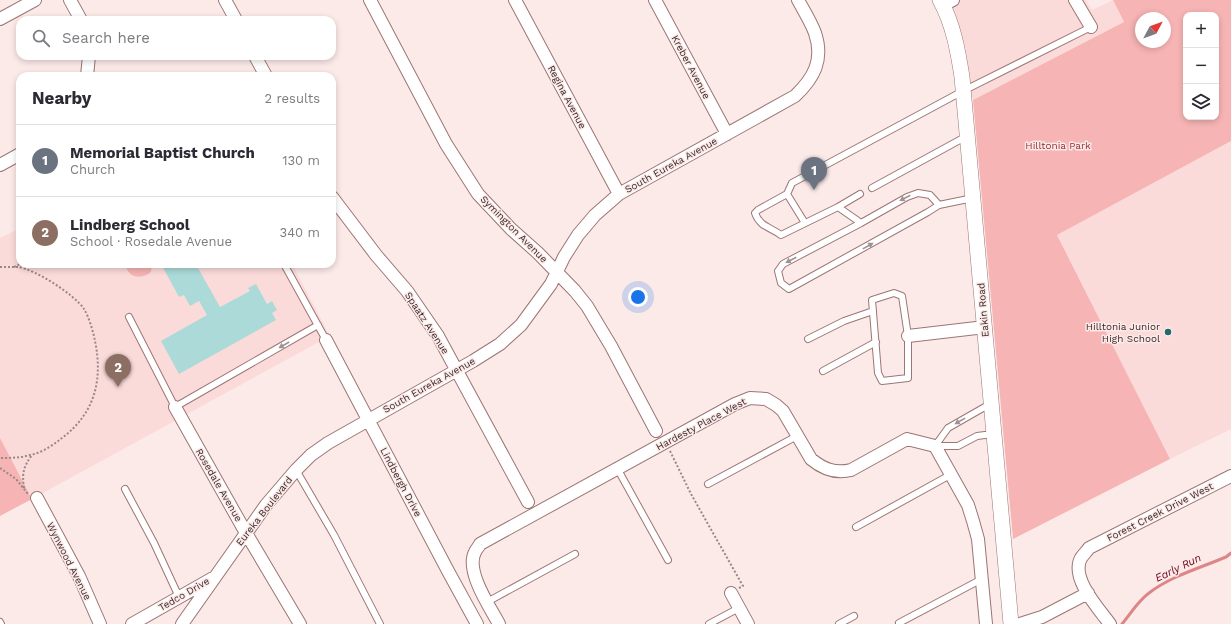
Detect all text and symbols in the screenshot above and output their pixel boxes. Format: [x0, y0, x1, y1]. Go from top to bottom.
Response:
north arrow [1135, 12, 1171, 48]
map controls [1183, 12, 1219, 120]
button: + [1183, 12, 1219, 48]
search box [16, 16, 336, 60]
icon: search [30, 27, 52, 49]
text: Search here [62, 29, 150, 47]
street label: Kreber Avenue [670, 33, 713, 101]
button: − [1183, 48, 1219, 84]
street label: Regina Avenue [546, 63, 588, 131]
button: layers [1183, 84, 1219, 120]
text: Nearby [32, 88, 91, 108]
text: 2 results [265, 91, 320, 106]
street label: South Eureka Avenue [623, 135, 719, 195]
park label: Hilltonia Park [1025, 140, 1091, 151]
text: Memorial Baptist Church [70, 144, 255, 162]
text: 1 [42, 153, 48, 168]
text: 130 m [282, 153, 320, 168]
pin: 1 [801, 157, 827, 190]
text: Church [70, 162, 115, 177]
street label: Symington Avenue [478, 193, 550, 265]
one-way arrow [900, 195, 911, 201]
text: Lindberg School [70, 216, 190, 234]
text: 2 [41, 225, 49, 240]
text: 340 m [280, 225, 320, 240]
text: School · Rosedale Avenue [70, 234, 232, 249]
one-way arrow [862, 243, 873, 249]
one-way arrow [785, 257, 797, 263]
street label: Eakin Road [975, 282, 991, 338]
your location [628, 287, 648, 307]
street label: Spaatz Avenue [403, 290, 451, 356]
place label: Hilltonia Junior High School [1086, 321, 1160, 344]
marker: Hilltonia Junior High School [1163, 327, 1173, 337]
one-way arrow [278, 341, 290, 348]
pin: 2 [105, 354, 131, 387]
street label: South Eureka Avenue [381, 355, 477, 415]
street label: Hardesty Place West [654, 395, 749, 452]
one-way arrow [954, 418, 966, 424]
street label: Rosedale Avenue [194, 446, 245, 524]
street label: Lindbergh Drive [378, 446, 424, 519]
street label: Eureka Boulevard [234, 474, 294, 548]
street label: Forest Creek Drive West [1105, 480, 1216, 544]
street label: Wynwood Avenue [45, 520, 93, 602]
water label: Early Run [1153, 551, 1203, 585]
street label: Tedco Drive [157, 575, 212, 613]

